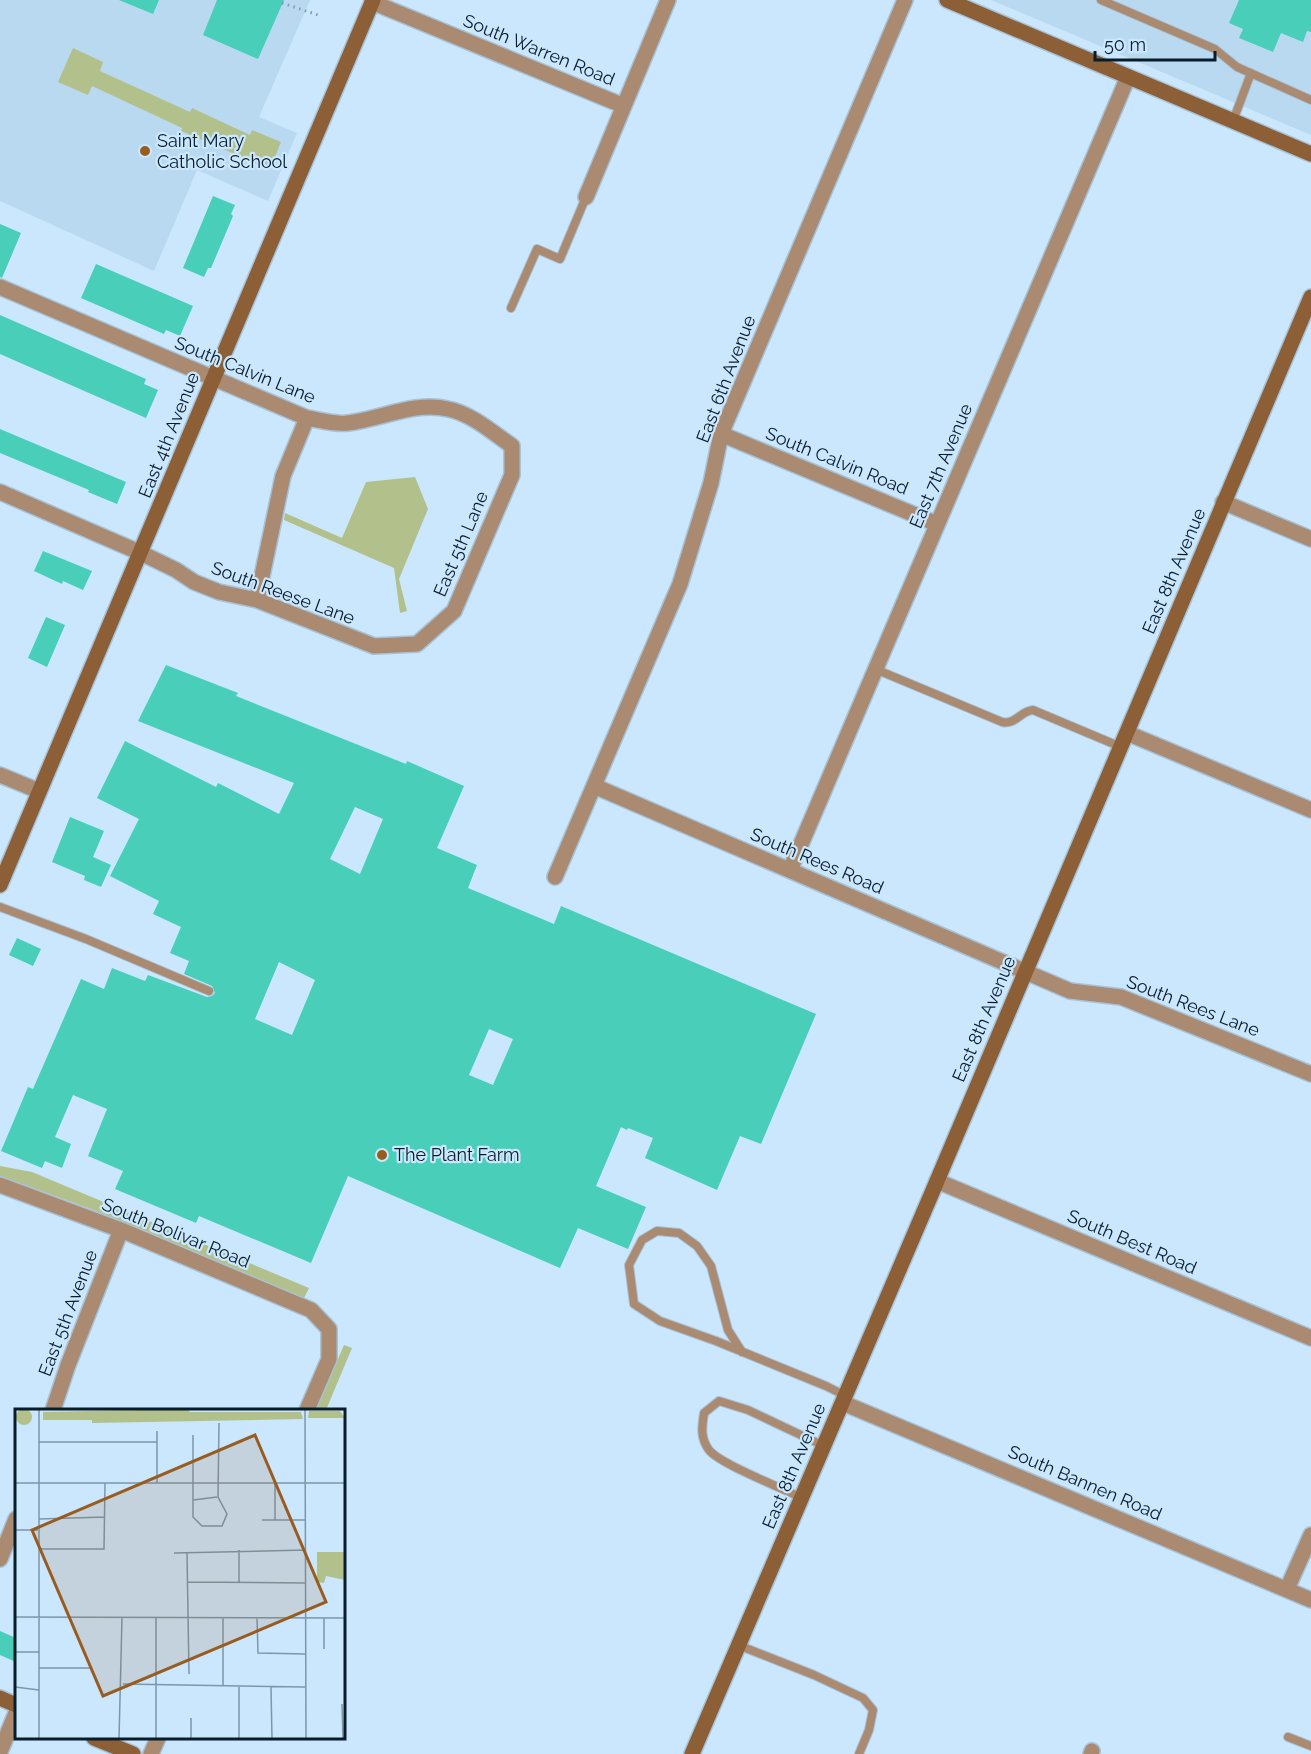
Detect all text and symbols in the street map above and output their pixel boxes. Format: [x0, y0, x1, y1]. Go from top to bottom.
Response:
street label: South Warren Road [460, 10, 618, 90]
scale bar [1095, 24, 1215, 62]
text: 50 m [1104, 34, 1146, 55]
place label: Saint Mary Catholic School [157, 130, 287, 172]
marker: Saint Mary Catholic School [138, 144, 152, 158]
street label: East 6th Avenue [692, 312, 760, 445]
street label: South Calvin Lane [172, 332, 319, 408]
street label: East 4th Avenue [134, 369, 203, 501]
street label: East 7th Avenue [905, 400, 976, 531]
street label: South Calvin Road [763, 422, 912, 499]
street label: East 5th Lane [429, 488, 492, 600]
street label: East 8th Avenue [1138, 504, 1210, 637]
street label: South Reese Lane [209, 557, 358, 628]
street label: South Rees Road [748, 823, 887, 898]
street label: East 8th Avenue [948, 952, 1020, 1085]
street label: South Rees Lane [1124, 971, 1263, 1041]
place label: The Plant Farm [394, 1144, 520, 1165]
marker: The Plant Farm [375, 1148, 389, 1162]
street label: South Bolivar Road [99, 1193, 253, 1272]
street label: South Best Road [1064, 1205, 1200, 1278]
street label: East 5th Avenue [34, 1246, 101, 1379]
street label: East 8th Avenue [758, 1399, 830, 1532]
inset map [15, 1409, 345, 1739]
street label: South Bannen Road [1005, 1441, 1165, 1524]

